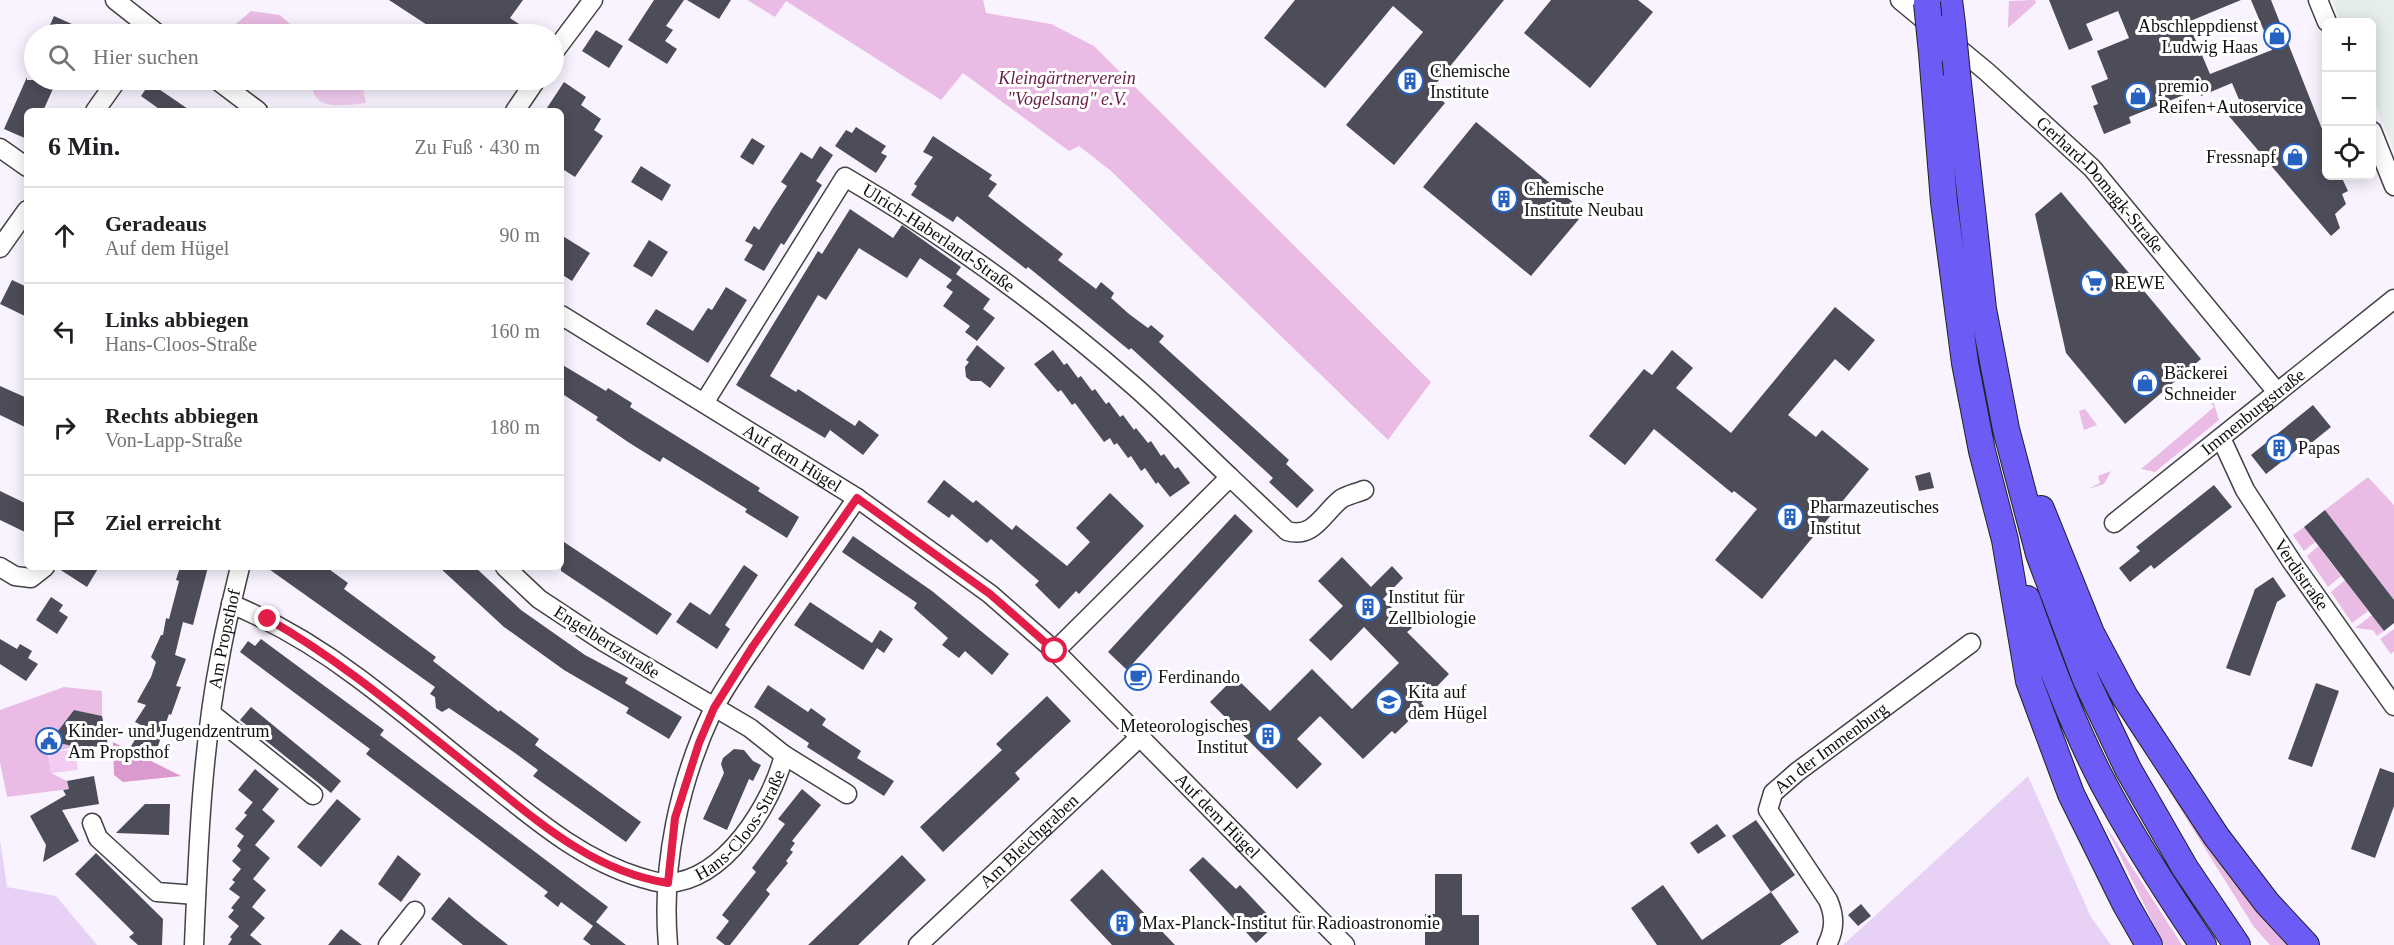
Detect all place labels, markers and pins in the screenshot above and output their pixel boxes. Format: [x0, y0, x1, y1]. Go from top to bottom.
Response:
place label: Abschleppdienst Ludwig Haas [2138, 16, 2258, 57]
shop icon: Abschleppdienst Ludwig Haas [2262, 21, 2292, 51]
place label: Chemische Institute [1430, 61, 1510, 102]
building icon: Chemische Institute [1395, 66, 1425, 96]
place label: premio Reifen+Autoservice [2158, 76, 2303, 117]
shop icon: premio Reifen+Autoservice [2123, 81, 2153, 111]
shop icon: Fressnapf [2280, 142, 2310, 172]
place label: Fressnapf [2206, 147, 2276, 167]
place label: Chemische Institute Neubau [1524, 179, 1643, 220]
building icon: Chemische Institute Neubau [1489, 184, 1519, 214]
supermarket icon: REWE [2079, 268, 2109, 298]
place label: REWE [2114, 273, 2165, 293]
place label: Bäckerei Schneider [2164, 363, 2236, 404]
shop icon: Bäckerei Schneider [2130, 368, 2160, 398]
building icon: Papas [2264, 433, 2294, 463]
place label: Papas [2298, 438, 2340, 458]
place label: Pharmazeutisches Institut [1810, 497, 1939, 538]
building icon: Pharmazeutisches Institut [1775, 502, 1805, 532]
place label: Institut für Zellbiologie [1388, 587, 1476, 628]
building icon: Institut für Zellbiologie [1353, 592, 1383, 622]
cafe icon: Ferdinando [1123, 662, 1153, 692]
place label: Ferdinando [1158, 667, 1240, 687]
place label: Kita auf dem Hügel [1408, 682, 1487, 723]
school or university icon: Kita auf dem Hügel [1374, 687, 1404, 717]
place label: Meteorologisches Institut [1120, 716, 1248, 757]
place label: Kinder- und Jugendzentrum Am Propsthof [68, 721, 270, 762]
building icon: Meteorologisches Institut [1253, 721, 1283, 751]
public building icon: Kinder- und Jugendzentrum Am Propsthof [34, 726, 64, 756]
building icon: Max-Planck-Institut für Radioastronomie [1107, 908, 1137, 938]
place label: Max-Planck-Institut für Radioastronomie [1142, 913, 1440, 933]

